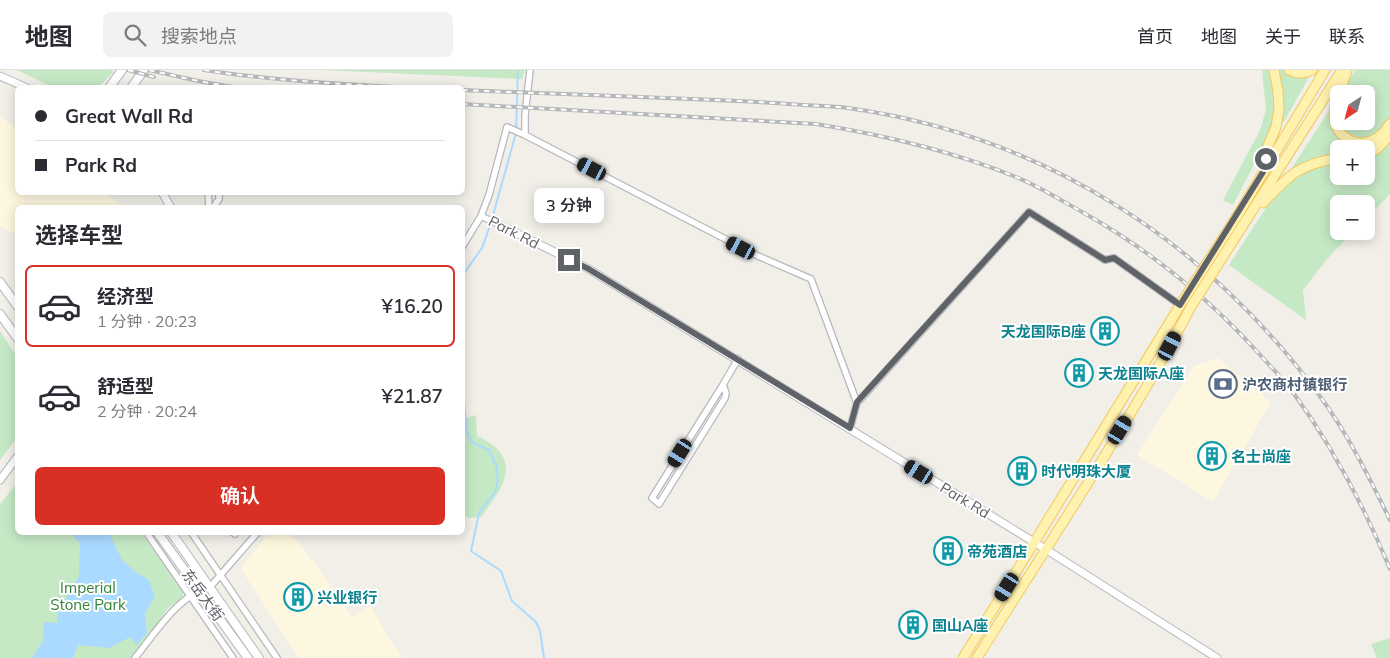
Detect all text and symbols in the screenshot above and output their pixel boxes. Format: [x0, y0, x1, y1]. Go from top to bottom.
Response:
search box [103, 12, 453, 57]
text: 地图 [25, 21, 73, 51]
icon: search [121, 21, 149, 49]
text: 搜索地点 [161, 24, 237, 48]
text: 首页 [1137, 25, 1173, 48]
text: 地图 [1201, 25, 1237, 48]
text: 关于 [1265, 25, 1301, 48]
text: 联系 [1329, 25, 1365, 48]
north arrow [1330, 85, 1375, 130]
map controls [1330, 85, 1375, 240]
text: Great Wall Rd [65, 104, 193, 128]
button: + [1330, 140, 1375, 185]
route start [1255, 148, 1277, 170]
text: Park Rd [65, 153, 137, 177]
car [575, 156, 608, 182]
callout: 3 分钟 [534, 188, 604, 222]
text: 3 分钟 [546, 195, 592, 215]
button: − [1330, 195, 1375, 240]
street label: Park Rd [485, 211, 543, 253]
text: 选择车型 [35, 221, 123, 249]
car [724, 235, 757, 261]
route end [558, 249, 580, 271]
icon: car [37, 284, 82, 329]
text: 经济型 [97, 284, 154, 308]
text: ¥16.20 [381, 294, 443, 318]
text: 1 分钟 · 20:23 [97, 311, 197, 331]
building icon: 天龙国际B座 [1090, 316, 1120, 346]
place label: 天龙国际B座 [1001, 322, 1086, 341]
car [1156, 329, 1183, 363]
building icon: 天龙国际A座 [1064, 358, 1094, 388]
place label: 天龙国际A座 [1098, 364, 1184, 383]
bank icon: 沪农商村镇银行 [1208, 369, 1238, 399]
icon: car [37, 374, 82, 419]
text: 舒适型 [97, 374, 154, 398]
place label: 沪农商村镇银行 [1242, 375, 1347, 394]
text: ¥21.87 [381, 384, 443, 408]
text: 2 分钟 · 20:24 [97, 401, 197, 421]
car [1105, 413, 1134, 447]
car [665, 436, 694, 470]
building icon: 名士尚座 [1197, 441, 1227, 471]
place label: 名士尚座 [1231, 447, 1291, 466]
building icon: 时代明珠大厦 [1007, 456, 1037, 486]
car [902, 458, 935, 486]
place label: 时代明珠大厦 [1041, 462, 1131, 481]
button: 确认 [35, 467, 445, 525]
street label: Park Rd [937, 478, 993, 522]
building icon: 帝苑酒店 [933, 536, 963, 566]
place label: 帝苑酒店 [967, 542, 1027, 561]
street label: 东岳大街 [178, 565, 228, 625]
car [992, 570, 1021, 604]
park label: Imperial Stone Park [50, 578, 126, 614]
building icon: 兴业银行 [283, 582, 313, 612]
place label: 兴业银行 [317, 588, 377, 607]
building icon: 国山A座 [898, 610, 928, 640]
place label: 国山A座 [932, 616, 988, 635]

